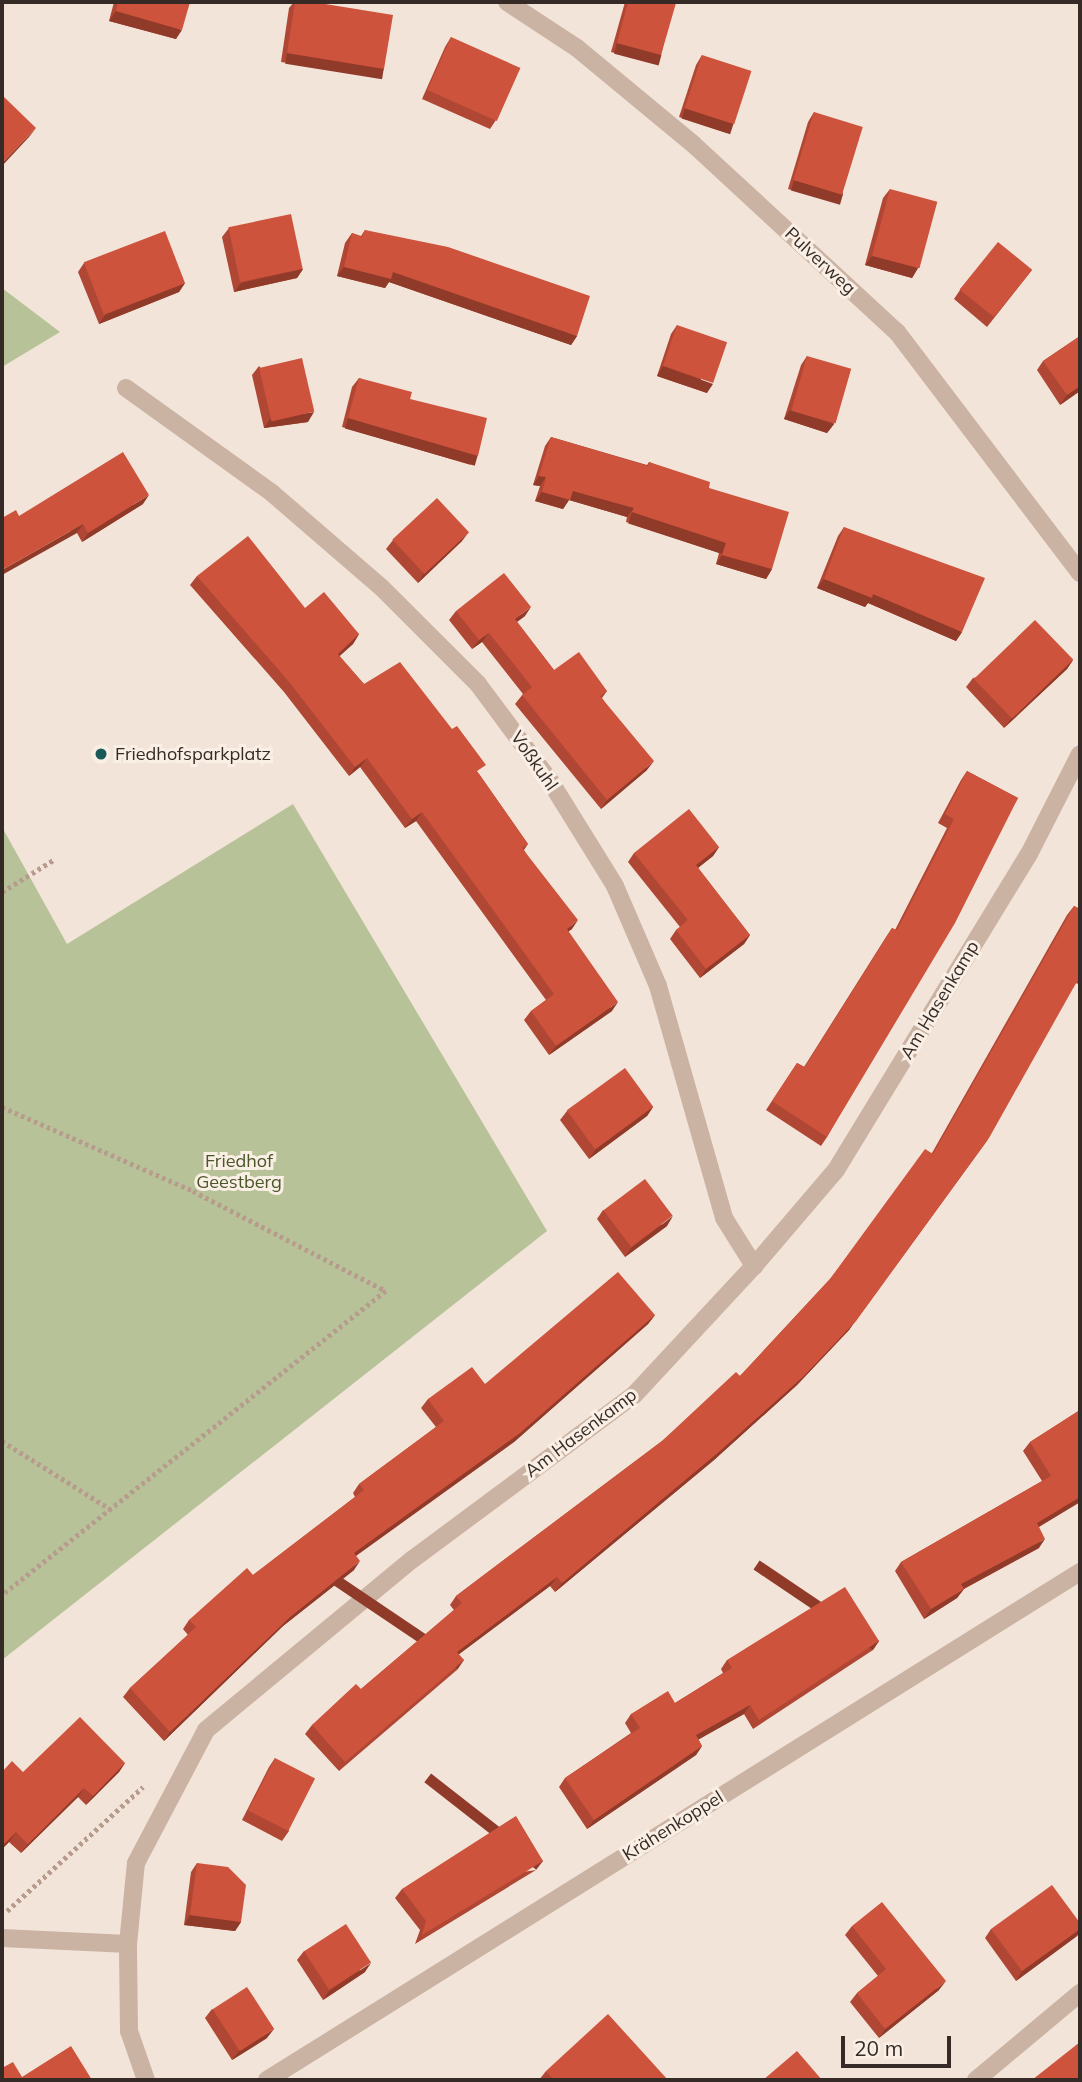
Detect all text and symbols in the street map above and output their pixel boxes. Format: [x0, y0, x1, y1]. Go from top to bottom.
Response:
street label: Pulverweg [780, 223, 860, 299]
street label: Voßkuhl [506, 727, 562, 795]
place label: Friedhofsparkplatz [115, 743, 271, 765]
marker: Friedhofsparkplatz [93, 746, 109, 762]
street label: Am Hasenkamp [896, 937, 984, 1063]
park label: Friedhof Geestberg [196, 1151, 282, 1194]
street label: Am Hasenkamp [521, 1384, 641, 1482]
street label: Krähenkoppel [619, 1786, 727, 1866]
scale bar [844, 2022, 954, 2066]
text: 20 m [854, 2035, 903, 2061]

